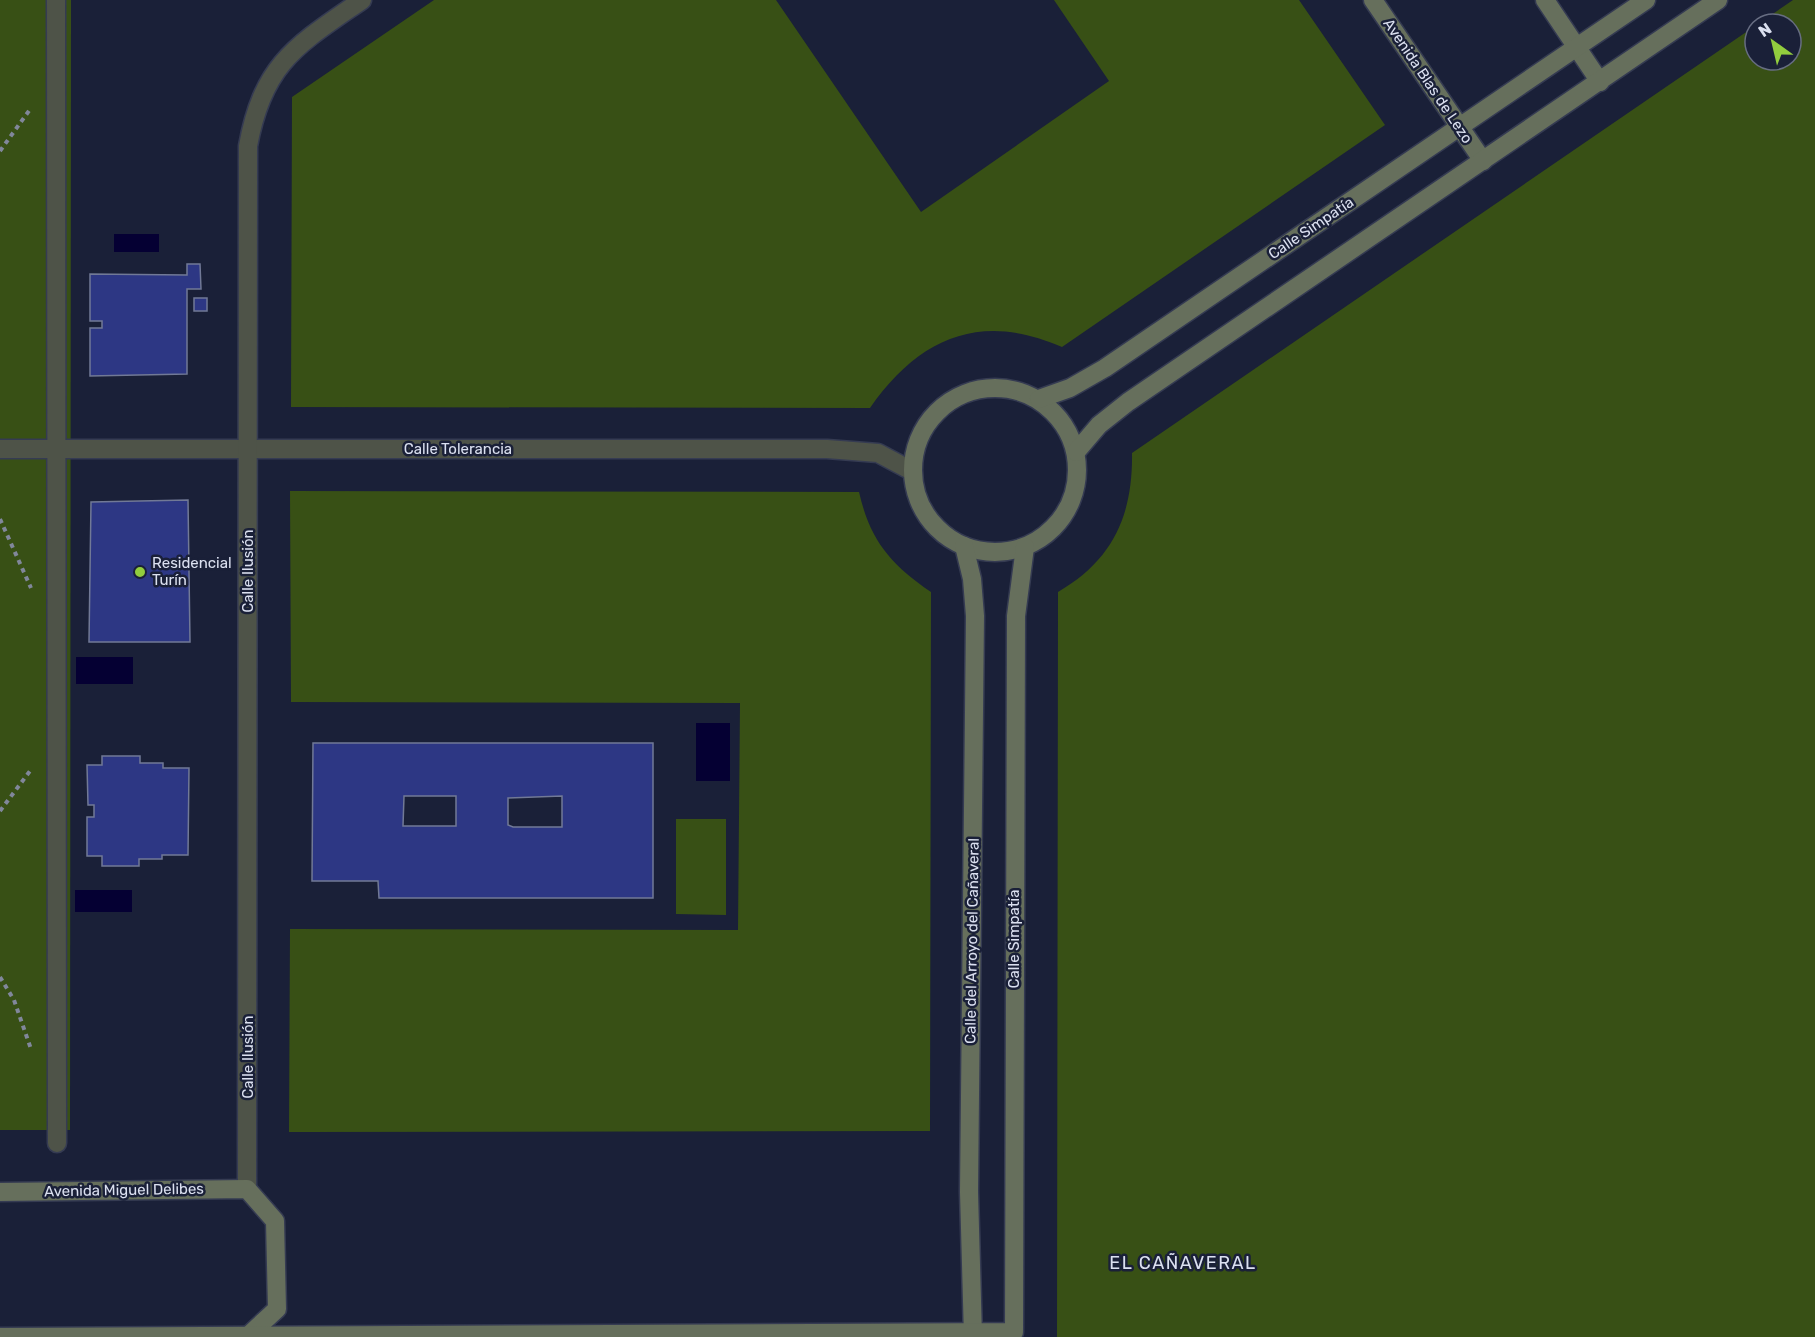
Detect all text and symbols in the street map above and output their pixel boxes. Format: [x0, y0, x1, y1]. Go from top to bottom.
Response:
north arrow [1743, 12, 1803, 72]
street label: Avenida Blas de Lezo [1380, 15, 1476, 147]
text: N [1755, 19, 1775, 41]
street label: Calle Simpatía [1265, 193, 1357, 263]
street label: Calle Tolerancia [404, 440, 512, 458]
street label: Calle Ilusión [239, 529, 257, 613]
place label: Residencial Turín [152, 554, 232, 589]
marker: Residencial Turín [133, 565, 147, 579]
street label: Calle del Arroyo del Cañaveral [961, 838, 983, 1044]
street label: Calle Simpatía [1005, 890, 1023, 988]
street label: Calle Ilusión [239, 1015, 257, 1099]
street label: Avenida Miguel Delibes [44, 1180, 204, 1200]
district label: EL CAÑAVERAL [1109, 1252, 1257, 1274]

